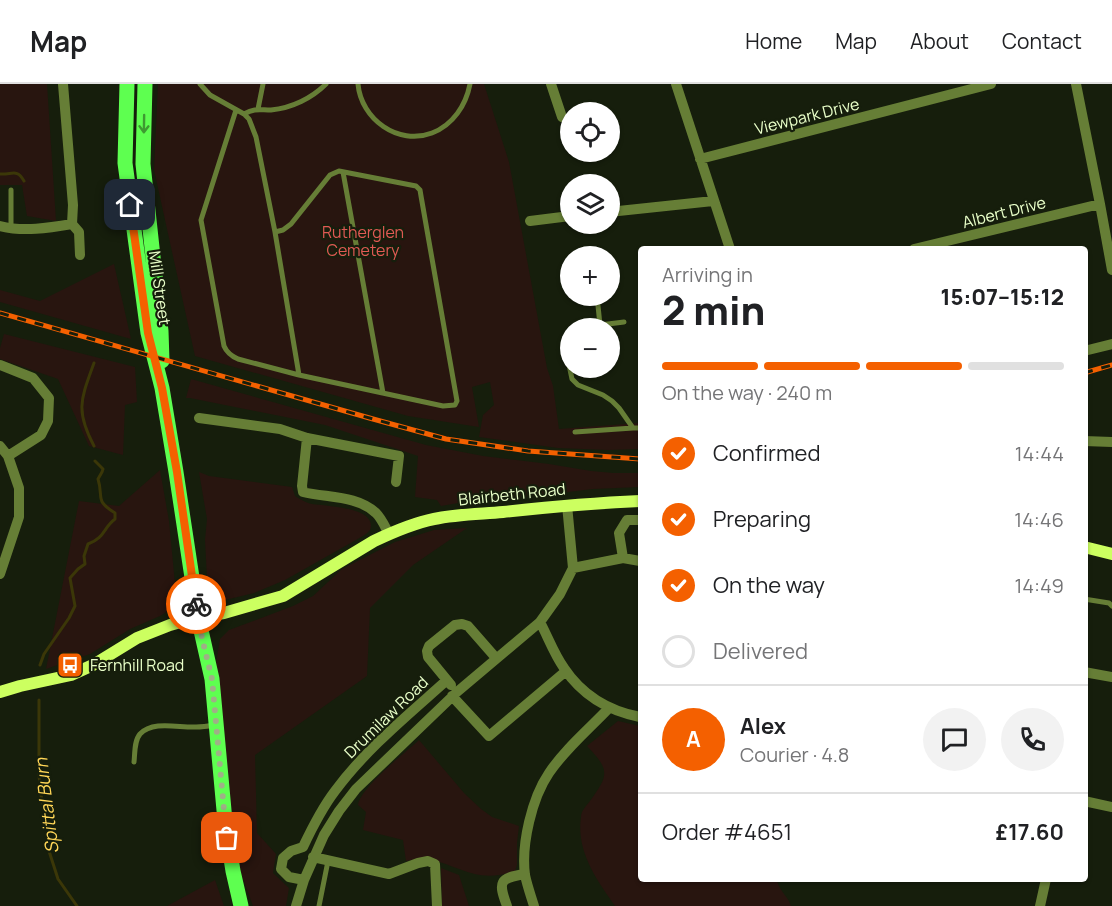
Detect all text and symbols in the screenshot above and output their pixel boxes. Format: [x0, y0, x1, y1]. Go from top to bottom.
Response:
text: Map [30, 22, 87, 60]
text: Home [745, 27, 802, 55]
text: Map [835, 27, 877, 55]
text: About [910, 27, 969, 55]
text: Contact [1002, 27, 1082, 55]
street label: Viewpark Drive [752, 92, 862, 140]
map controls [560, 102, 620, 378]
button: locate [560, 102, 620, 162]
one-way arrow [138, 113, 150, 133]
button: layers [560, 174, 620, 234]
pin [104, 179, 155, 230]
icon: home [113, 188, 146, 221]
street label: Albert Drive [960, 191, 1048, 233]
park label: Rutherglen Cemetery [322, 221, 404, 261]
button: + [560, 246, 620, 306]
street label: Mill Street [144, 249, 176, 327]
text: Arriving in [662, 261, 753, 288]
text: 15:07–15:12 [940, 282, 1064, 312]
text: 2 min [662, 283, 765, 337]
button: − [560, 318, 620, 378]
text: On the way · 240 m [662, 379, 832, 406]
icon: check [662, 437, 695, 470]
text: Confirmed [713, 438, 821, 468]
text: 14:44 [1015, 440, 1064, 467]
street label: Blairbeth Road [457, 477, 567, 511]
icon: check [662, 503, 695, 536]
text: Preparing [713, 504, 811, 534]
text: 14:46 [1014, 506, 1064, 533]
icon: check [662, 569, 695, 602]
text: On the way [713, 570, 825, 600]
text: 14:49 [1014, 572, 1064, 599]
courier [166, 574, 226, 634]
icon: bike [180, 588, 213, 621]
text: Delivered [713, 636, 808, 666]
bus stop icon: Fernhill Road [55, 650, 85, 680]
place label: Fernhill Road [90, 654, 184, 676]
street label: Drumilaw Road [339, 671, 433, 763]
button: chat [923, 708, 986, 771]
button: phone [1001, 708, 1064, 771]
text: Alex [740, 711, 786, 741]
text: A [686, 724, 701, 754]
text: Courier · 4.8 [740, 741, 849, 768]
water label: Spittal Burn [28, 756, 64, 855]
pin [201, 812, 252, 863]
text: Order #4651 [662, 817, 792, 847]
text: £17.60 [996, 817, 1064, 847]
icon: bag [210, 821, 243, 854]

